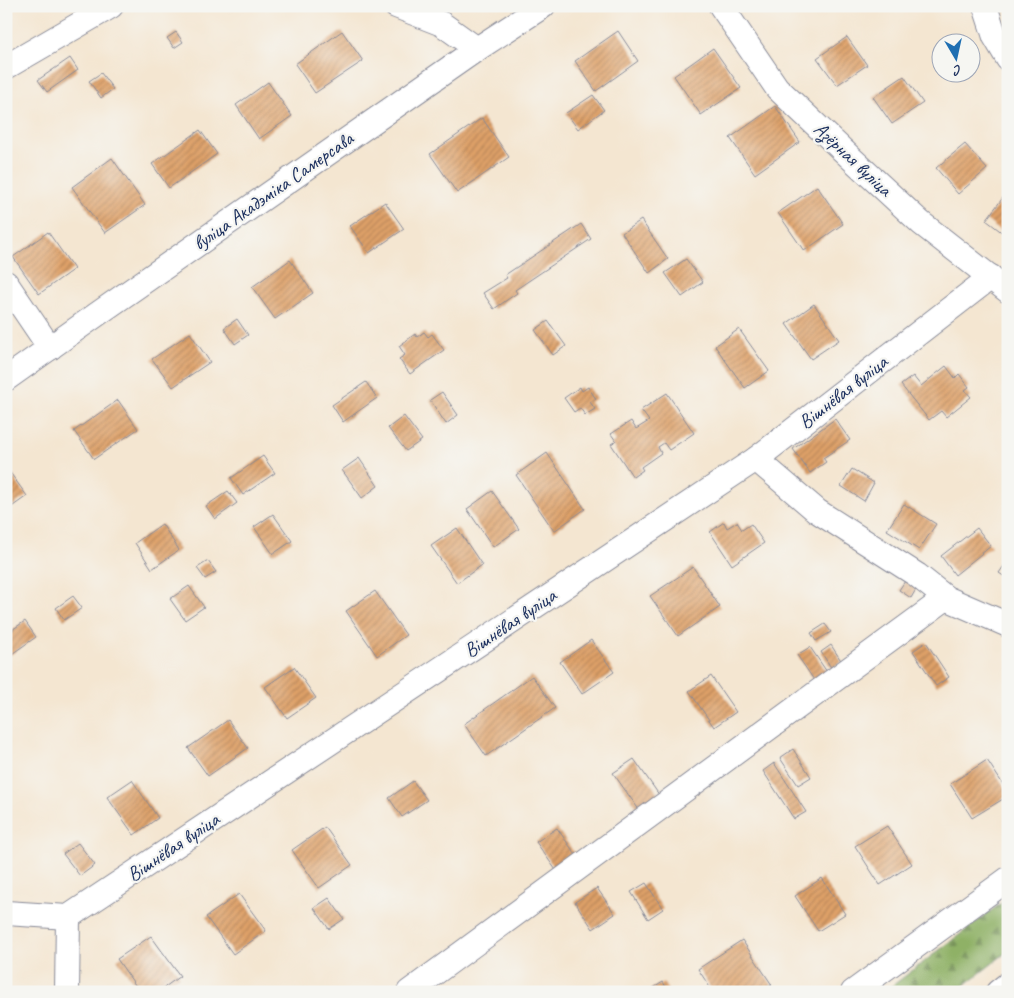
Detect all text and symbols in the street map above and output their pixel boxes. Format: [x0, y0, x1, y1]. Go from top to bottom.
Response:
north arrow [932, 32, 982, 82]
text: С [951, 61, 963, 80]
street label: Азёрная вуліца [808, 116, 898, 203]
street label: вуліца Акадэміка Самерсава [188, 125, 360, 256]
street label: Вішнёвая вуліца [793, 349, 893, 435]
street label: Вішнёвая вуліца [459, 582, 562, 663]
street label: Вішнёвая вуліца [122, 806, 225, 887]

